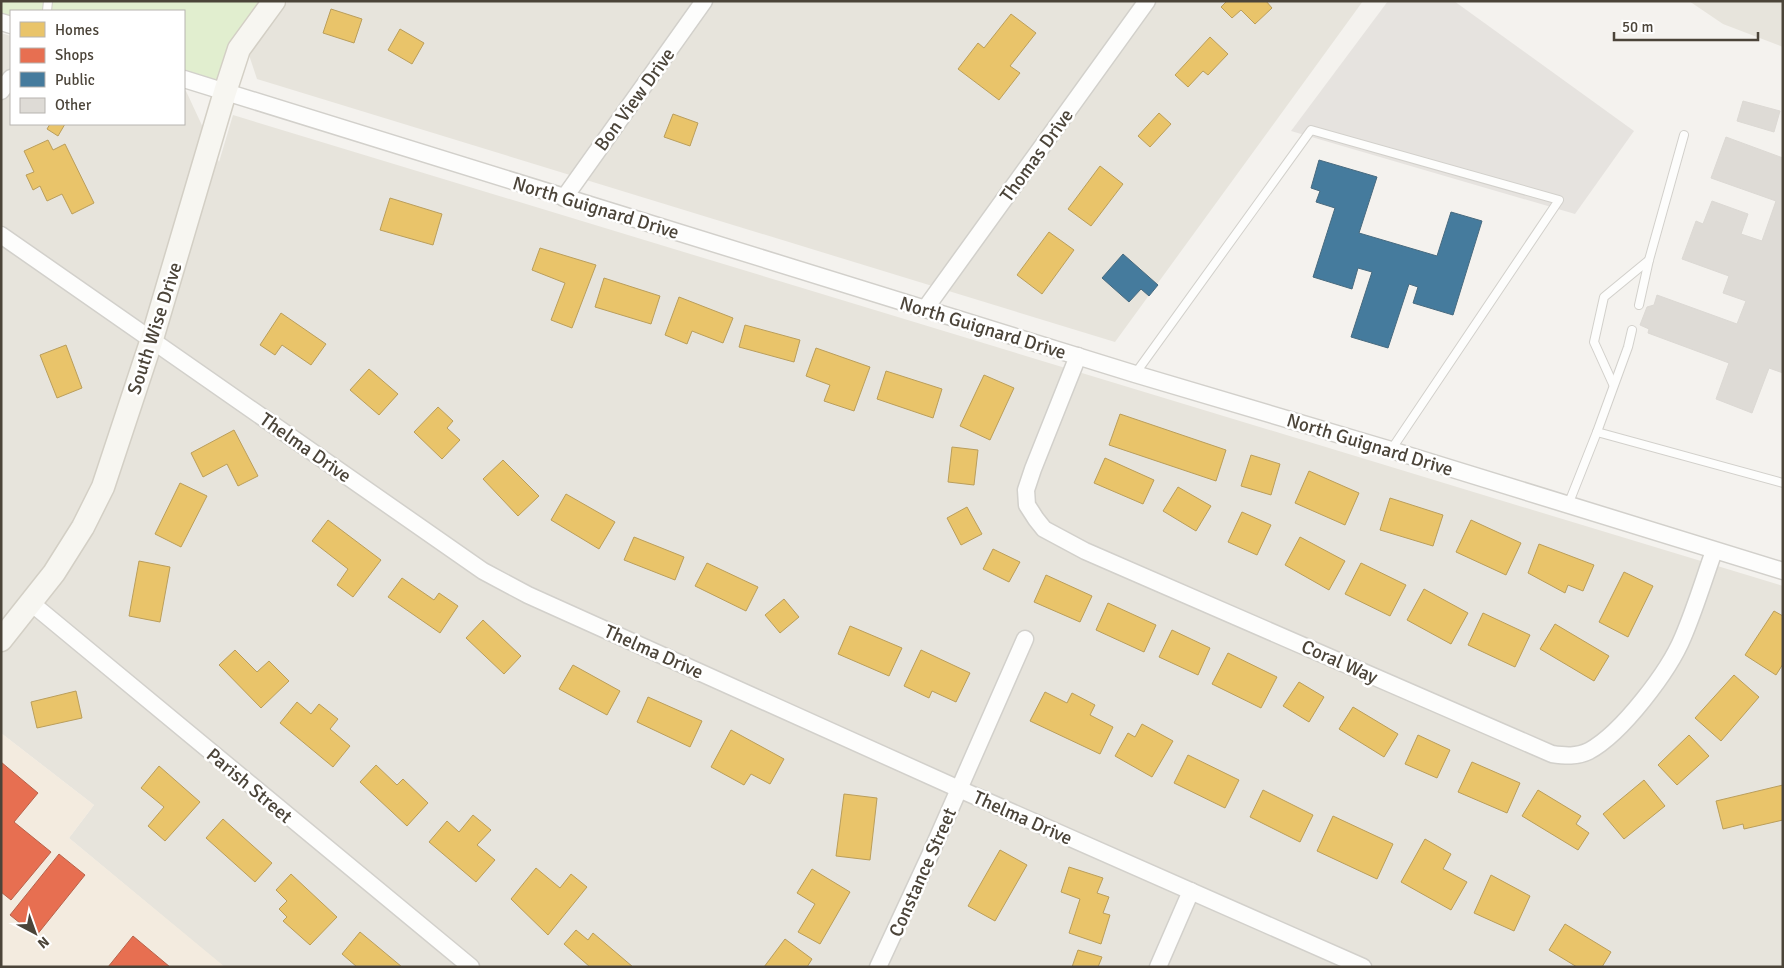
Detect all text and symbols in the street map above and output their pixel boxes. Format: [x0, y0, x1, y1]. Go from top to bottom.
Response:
legend [10, 10, 185, 125]
scale bar [1614, 10, 1758, 42]
text: 50 m [1622, 18, 1653, 36]
text: Homes [55, 21, 99, 39]
street label: Bon View Drive [589, 43, 680, 156]
text: Shops [55, 46, 94, 64]
text: Public [55, 71, 95, 89]
text: Other [55, 96, 92, 114]
street label: Thomas Drive [995, 104, 1079, 207]
street label: North Guignard Drive [510, 171, 682, 245]
street label: South Wise Drive [122, 259, 188, 398]
street label: North Guignard Drive [897, 291, 1069, 365]
street label: Thelma Drive [255, 408, 356, 488]
street label: North Guignard Drive [1284, 408, 1456, 482]
street label: Thelma Drive [600, 619, 707, 684]
street label: Coral Way [1298, 634, 1382, 689]
street label: Parish Street [201, 743, 297, 829]
street label: Thelma Drive [969, 785, 1076, 850]
street label: Constance Street [884, 804, 962, 941]
north arrow [10, 908, 60, 958]
text: N [34, 933, 52, 952]

